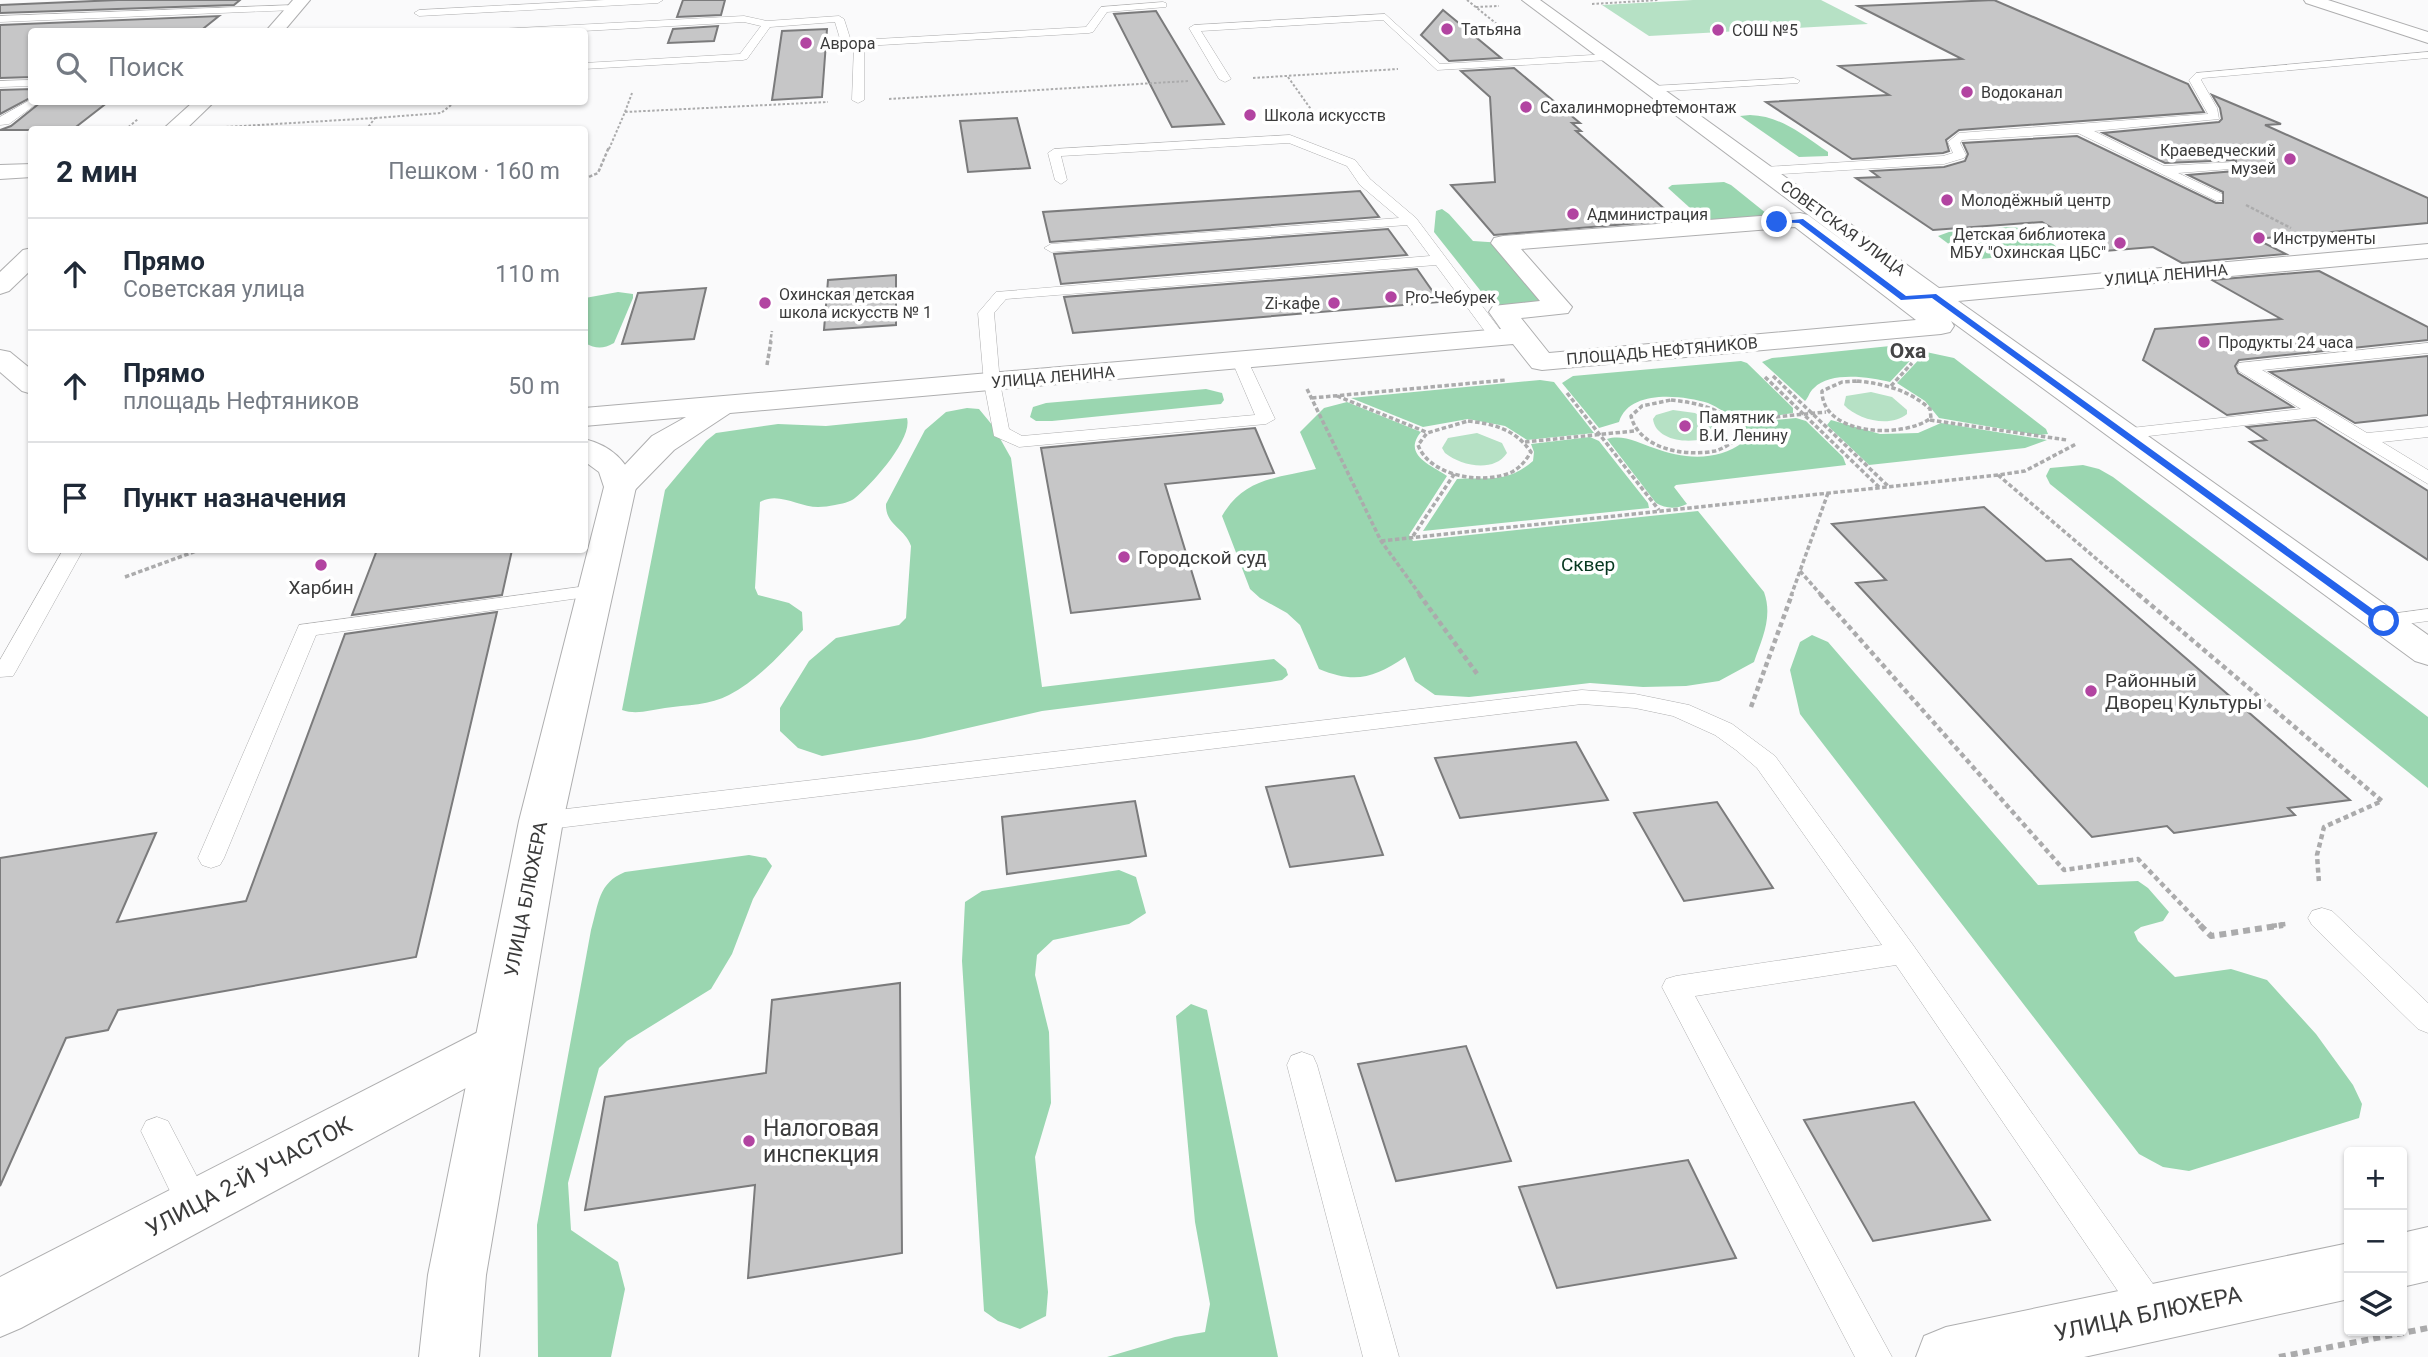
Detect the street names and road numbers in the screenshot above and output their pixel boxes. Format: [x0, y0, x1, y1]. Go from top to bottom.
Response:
street label: СОВЕТСКАЯ УЛИЦА [1777, 176, 1910, 280]
street label: УЛИЦА ЛЕНИНА [2103, 260, 2229, 290]
street label: ПЛОЩАДЬ НЕФТЯНИКОВ [1565, 333, 1759, 369]
street label: УЛИЦА ЛЕНИНА [990, 362, 1116, 392]
street label: УЛИЦА БЛЮХЕРА [500, 819, 552, 979]
street label: УЛИЦА 2-Й УЧАСТОК [141, 1110, 357, 1243]
street label: УЛИЦА БЛЮХЕРА [2052, 1281, 2244, 1347]

